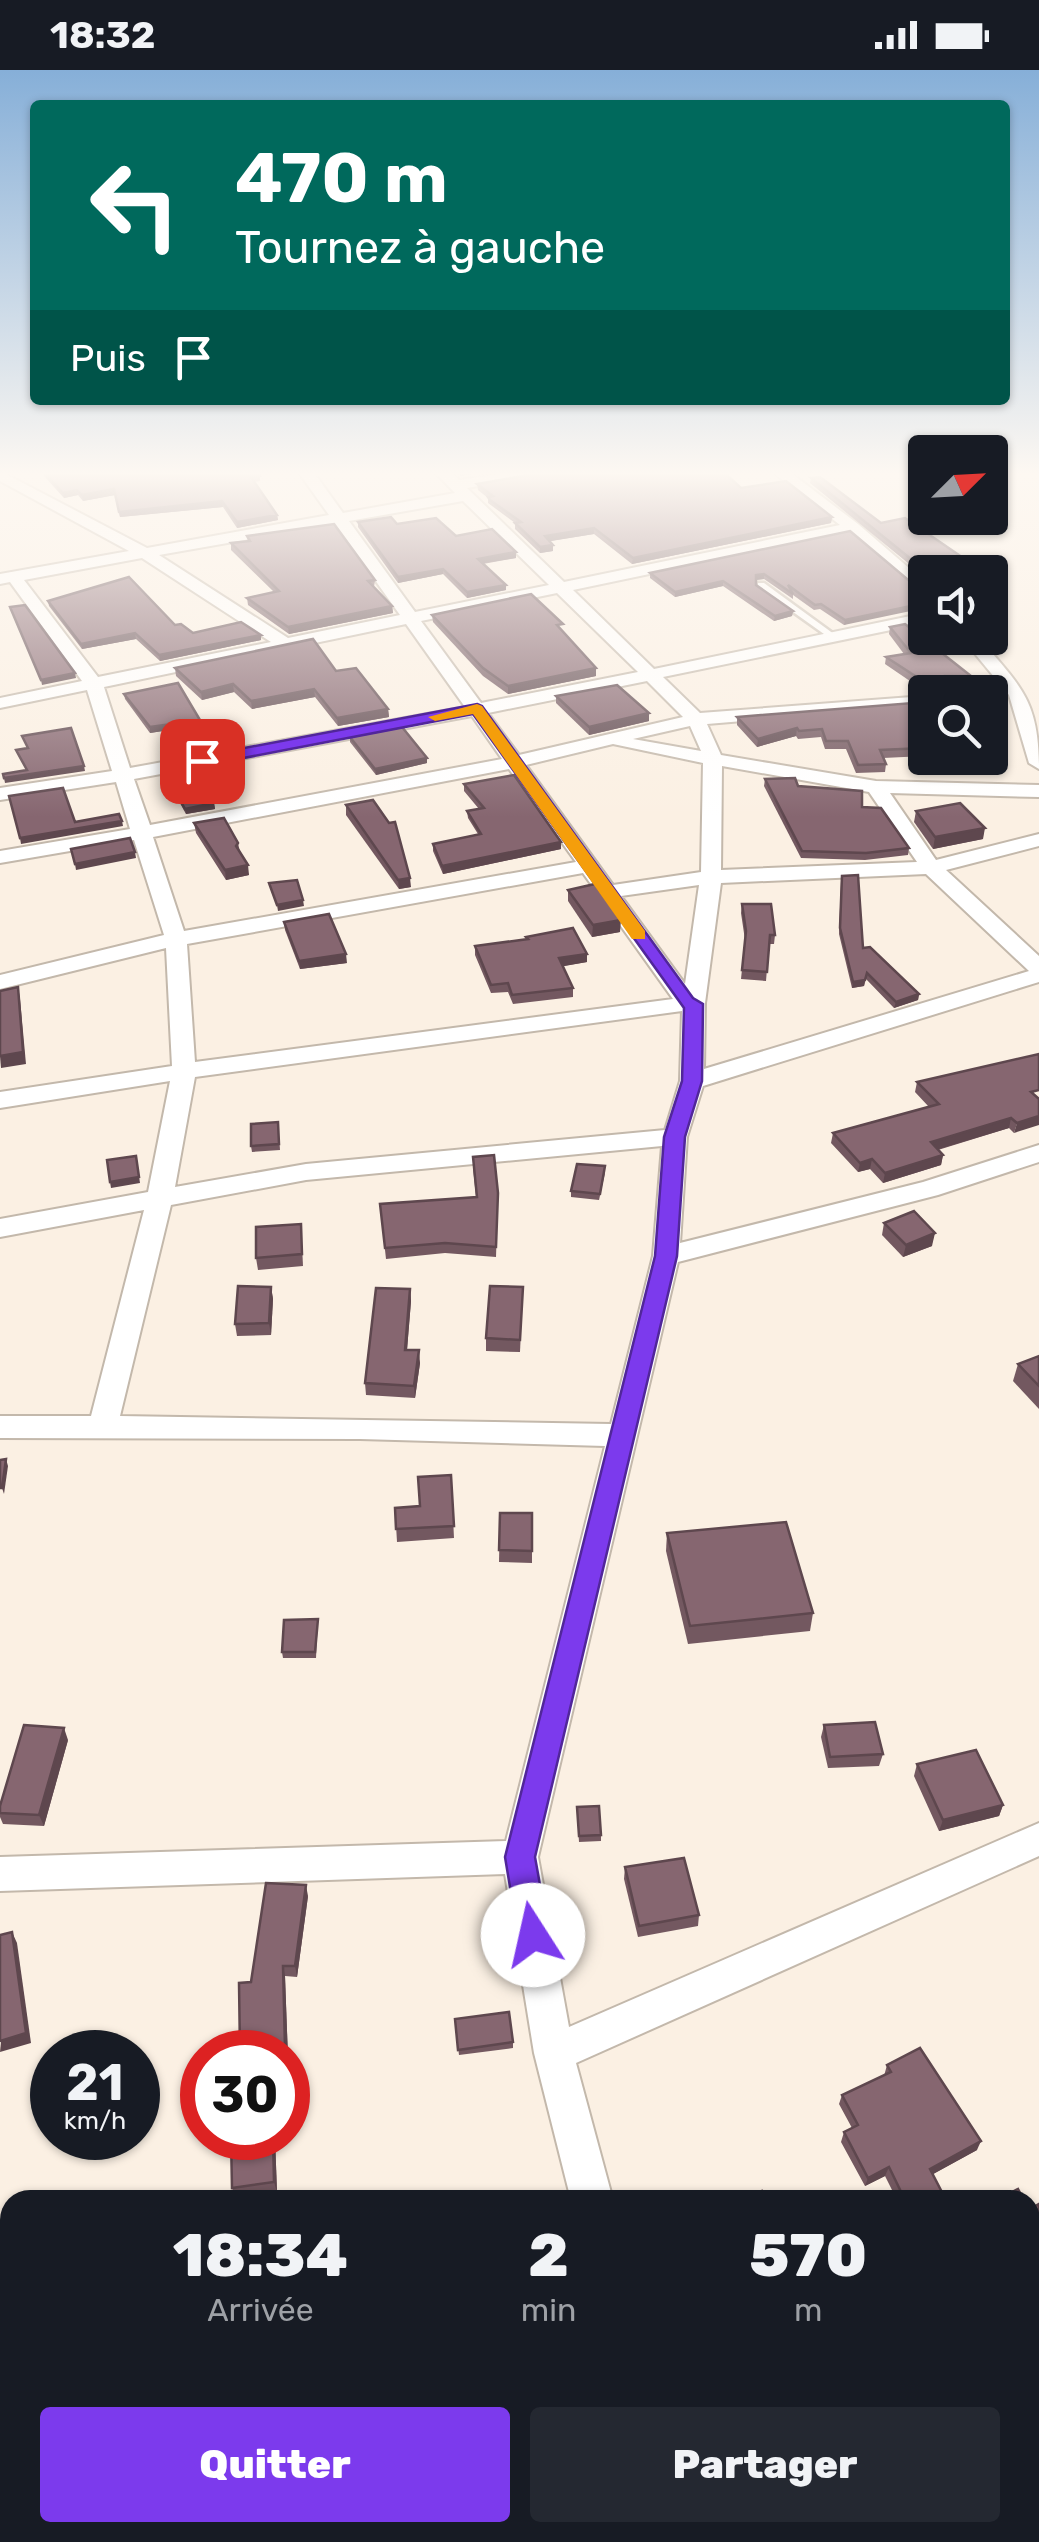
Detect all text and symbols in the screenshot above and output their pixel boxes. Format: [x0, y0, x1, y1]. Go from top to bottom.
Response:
text: 18:32 [50, 12, 155, 58]
text: 470 m [235, 137, 448, 220]
icon: left [70, 140, 200, 270]
text: Tournez à gauche [235, 221, 605, 274]
icon: arrive [166, 330, 221, 385]
text: Puis [70, 335, 146, 381]
north arrow [908, 435, 1008, 535]
map controls [908, 435, 1008, 775]
button: sound [908, 555, 1008, 655]
button: search [908, 675, 1008, 775]
pin [160, 719, 245, 804]
icon: arrive [175, 734, 230, 789]
position arrow [481, 1883, 585, 1987]
speed limit sign: 30 [180, 2030, 310, 2160]
text: 21 [66, 2053, 124, 2113]
text: km/h [64, 2106, 126, 2135]
text: 18:34 [173, 2220, 348, 2291]
text: 2 [528, 2220, 569, 2291]
text: 570 [749, 2220, 867, 2291]
text: Arrivée [207, 2291, 314, 2329]
text: min [521, 2291, 576, 2329]
text: m [794, 2291, 822, 2329]
button: Quitter [40, 2407, 510, 2522]
button: Partager [530, 2407, 1000, 2522]

